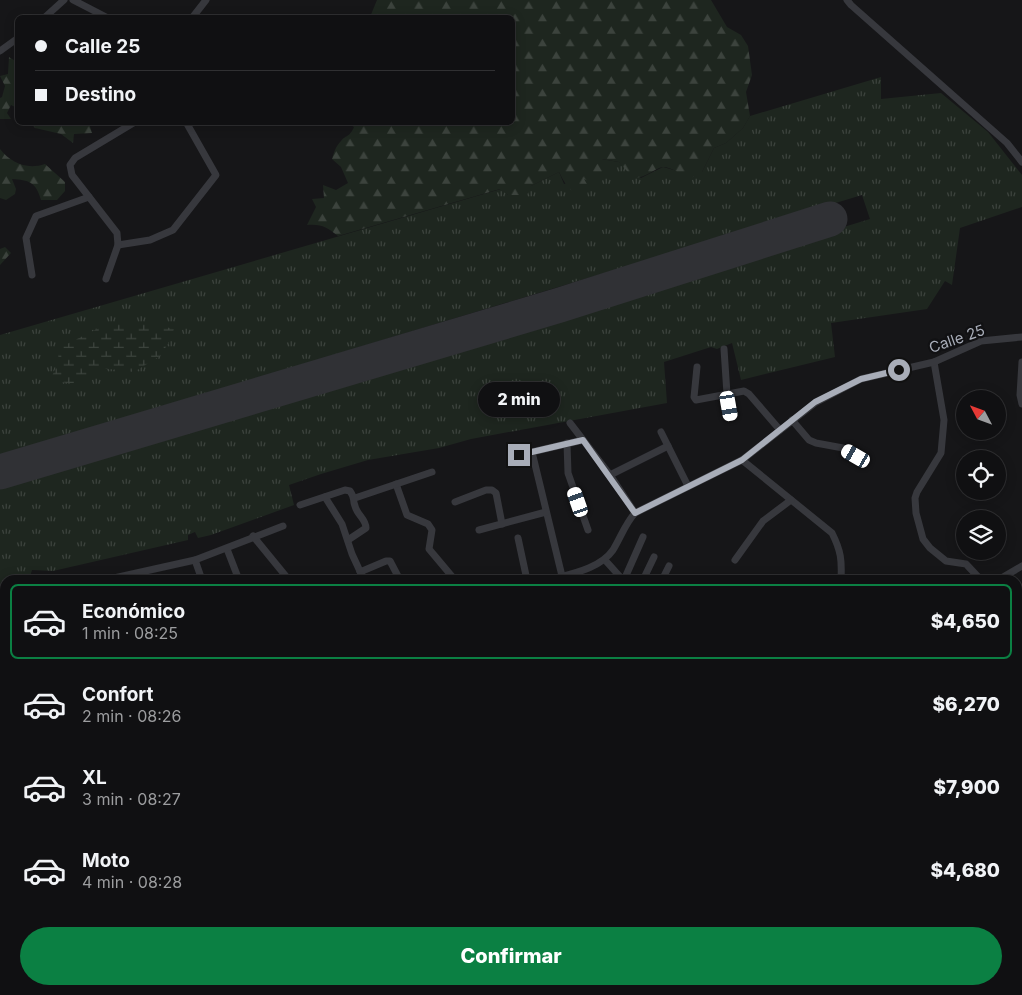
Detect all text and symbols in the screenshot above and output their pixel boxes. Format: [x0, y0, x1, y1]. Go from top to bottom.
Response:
text: Calle 25 [65, 35, 140, 58]
text: Destino [65, 83, 136, 106]
street label: Calle 25 [926, 320, 987, 357]
route start [888, 359, 910, 381]
callout: 2 min [478, 382, 560, 418]
text: 2 min [497, 389, 541, 409]
car [719, 390, 738, 422]
north arrow [956, 390, 1006, 440]
map controls [956, 390, 1006, 560]
car [839, 442, 872, 470]
route end [508, 444, 530, 466]
button: locate [956, 450, 1006, 500]
car [566, 485, 589, 519]
button: layers [956, 510, 1006, 560]
icon: car [22, 599, 67, 644]
text: Económico [82, 600, 185, 623]
text: $4,650 [931, 610, 1000, 633]
text: 1 min · 08:25 [82, 623, 178, 643]
icon: car [22, 682, 67, 727]
text: Confort [82, 683, 153, 706]
text: $6,270 [933, 693, 1000, 716]
text: 2 min · 08:26 [82, 706, 182, 726]
icon: car [22, 765, 67, 810]
text: XL [82, 766, 107, 789]
text: $7,900 [933, 776, 1000, 799]
text: 3 min · 08:27 [82, 789, 181, 809]
icon: car [22, 848, 67, 893]
text: Moto [82, 849, 130, 872]
text: $4,680 [931, 859, 1000, 882]
text: 4 min · 08:28 [82, 872, 182, 892]
button: Confirmar [20, 927, 1002, 985]

